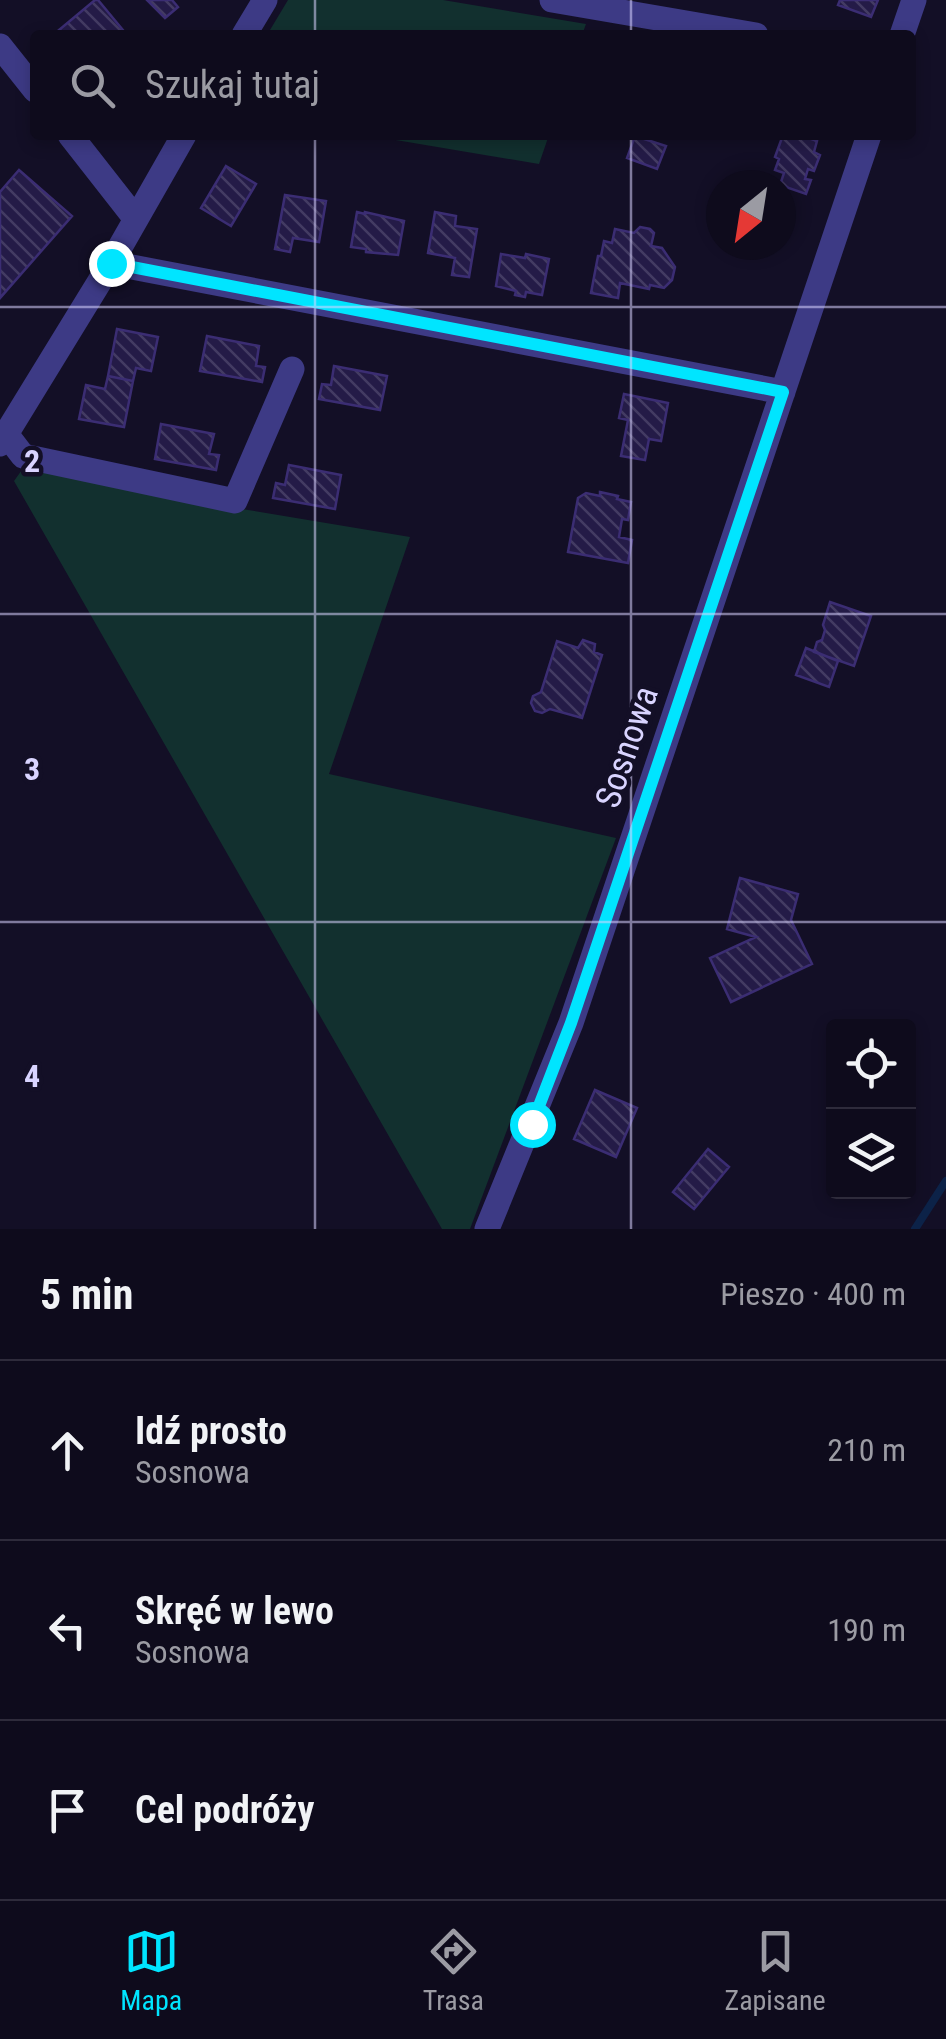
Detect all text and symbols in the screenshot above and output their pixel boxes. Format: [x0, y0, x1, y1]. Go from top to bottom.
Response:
search box [30, 30, 916, 140]
icon: search [65, 58, 120, 113]
text: Szukaj tutaj [145, 63, 320, 107]
north arrow [706, 170, 796, 260]
route end [89, 241, 135, 287]
text: 2 [24, 442, 40, 480]
street label: Sosnowa [587, 681, 667, 813]
text: 3 [24, 750, 40, 788]
map controls [826, 1019, 916, 1199]
button: locate [826, 1019, 916, 1109]
text: 4 [24, 1057, 40, 1095]
route start [510, 1102, 556, 1148]
button: layers [826, 1109, 916, 1199]
text: 5 min [40, 1270, 133, 1319]
text: Pieszo · 400 m [720, 1275, 906, 1313]
text: Idź prosto [135, 1409, 287, 1453]
icon: ahead [40, 1423, 95, 1478]
text: 210 m [827, 1431, 906, 1469]
text: Sosnowa [135, 1453, 250, 1491]
text: Skręć w lewo [135, 1589, 334, 1633]
icon: left [40, 1603, 95, 1658]
text: 190 m [827, 1611, 906, 1649]
text: Sosnowa [135, 1633, 250, 1671]
icon: arrive [40, 1783, 95, 1838]
text: Cel podróży [135, 1788, 314, 1832]
tab: Mapa [120, 1924, 182, 2017]
tab: Trasa [423, 1924, 484, 2017]
tab: Zapisane [725, 1924, 826, 2017]

